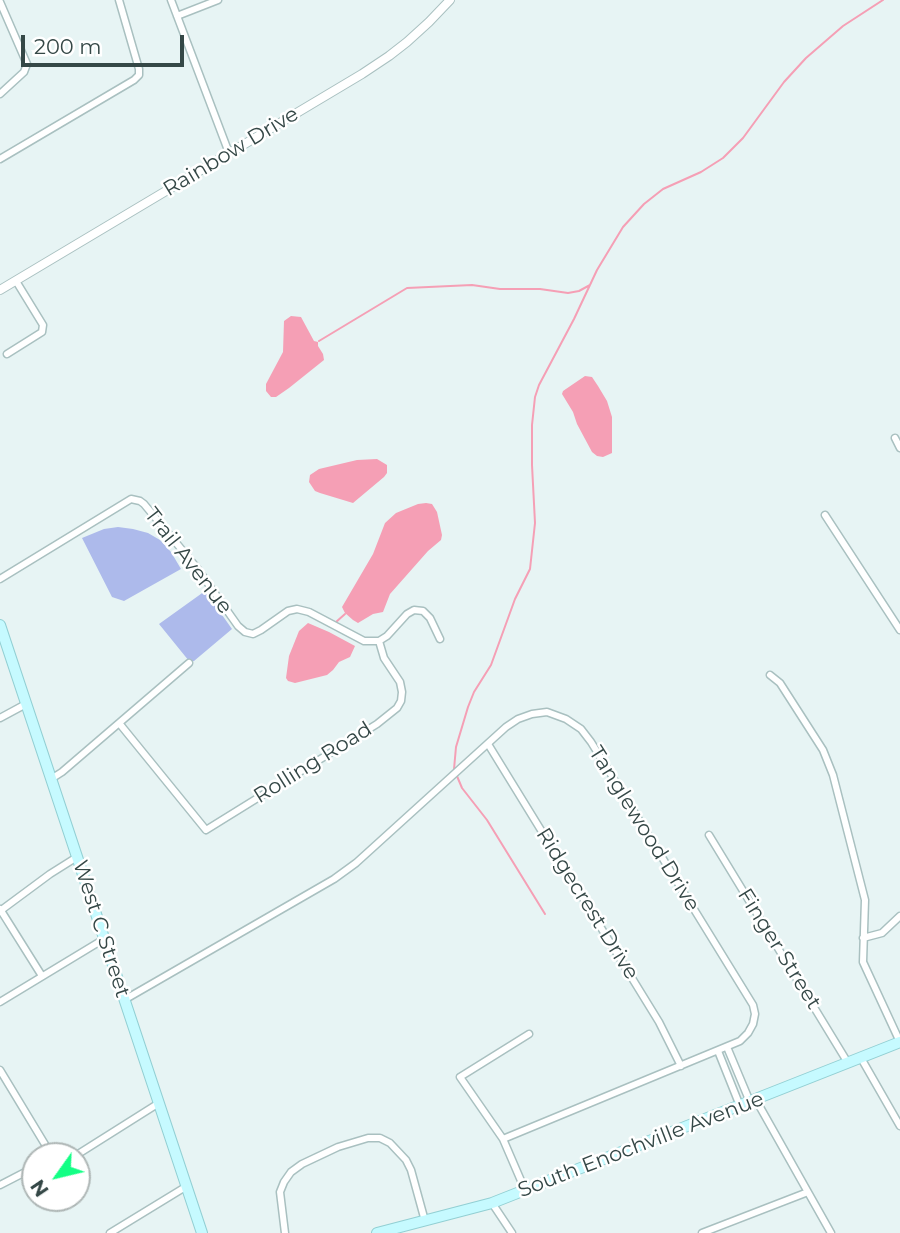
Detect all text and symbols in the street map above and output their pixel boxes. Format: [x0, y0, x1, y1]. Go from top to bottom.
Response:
scale bar [24, 21, 187, 65]
text: 200 m [34, 34, 101, 59]
street label: Rainbow Drive [159, 102, 303, 202]
street label: Trail Avenue [139, 503, 237, 619]
street label: Rolling Road [249, 717, 377, 809]
street label: Tanglewood Drive [583, 742, 705, 916]
street label: Ridgecrest Drive [530, 824, 644, 984]
street label: West C Street [67, 857, 135, 1001]
street label: Finger Street [732, 884, 826, 1014]
street label: South Enochville Avenue [515, 1086, 767, 1204]
north arrow [21, 1142, 91, 1212]
text: N [26, 1175, 54, 1201]

